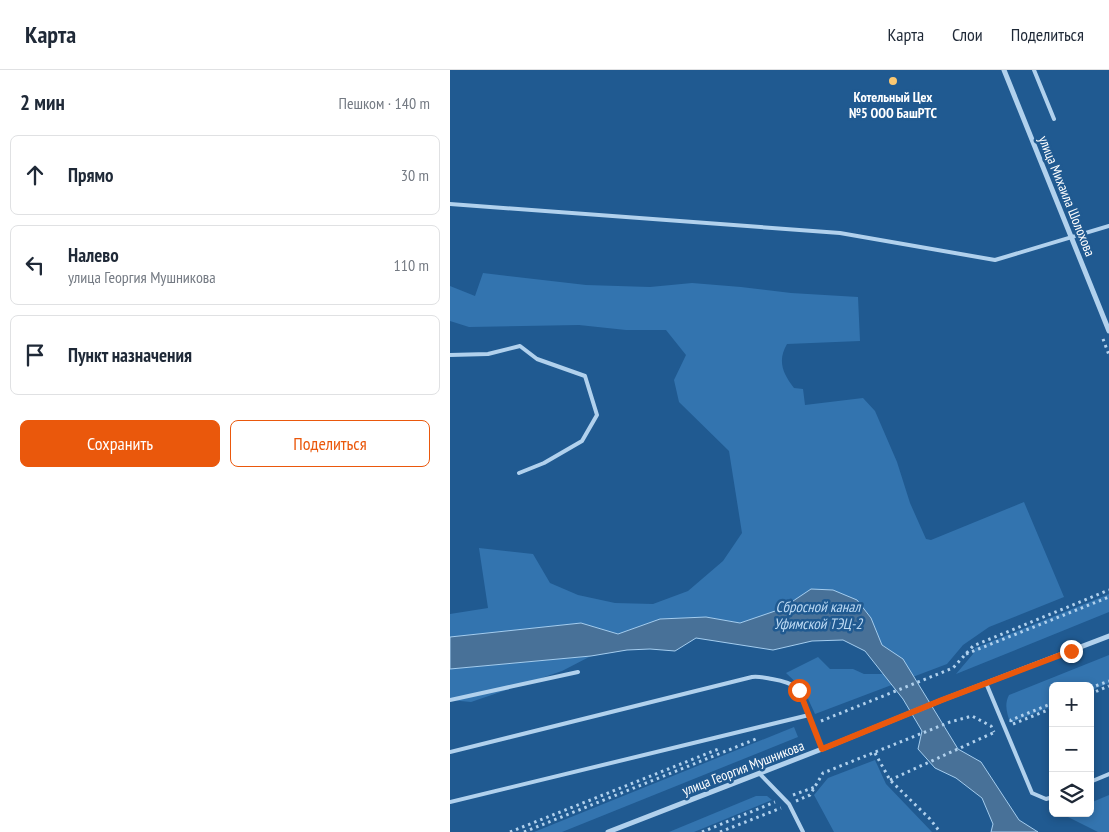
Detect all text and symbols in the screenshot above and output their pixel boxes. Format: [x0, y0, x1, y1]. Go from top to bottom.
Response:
text: Карта [25, 19, 76, 50]
text: Карта [887, 23, 924, 46]
text: Слои [952, 23, 983, 46]
text: Поделиться [1011, 23, 1084, 46]
marker: Котельный Цех №5 ООО БашРТС [887, 75, 899, 87]
place label: Котельный Цех №5 ООО БашРТС [849, 88, 937, 122]
text: 2 мин [20, 89, 65, 116]
text: Пешком · 140 m [339, 93, 430, 113]
street label: улица Михаила Шолохова [1035, 133, 1099, 259]
icon: ahead [21, 161, 49, 189]
text: Прямо [68, 163, 113, 187]
text: 30 m [401, 165, 429, 185]
text: Налево [68, 243, 119, 267]
icon: left [21, 251, 49, 279]
text: 110 m [394, 255, 429, 275]
text: улица Георгия Мушникова [68, 267, 216, 287]
icon: arrive [21, 341, 49, 369]
text: Пункт назначения [68, 343, 192, 367]
button: Сохранить [20, 420, 220, 467]
button: Поделиться [230, 420, 430, 467]
water label: Сбросной канал Уфимской ТЭЦ-2 [774, 597, 863, 633]
route end [1060, 640, 1083, 663]
route start [788, 679, 811, 702]
map controls [1049, 682, 1094, 817]
button: + [1049, 682, 1094, 727]
button: − [1049, 727, 1094, 772]
street label: улица Георгия Мушникова [679, 736, 807, 800]
button: layers [1049, 772, 1094, 817]

